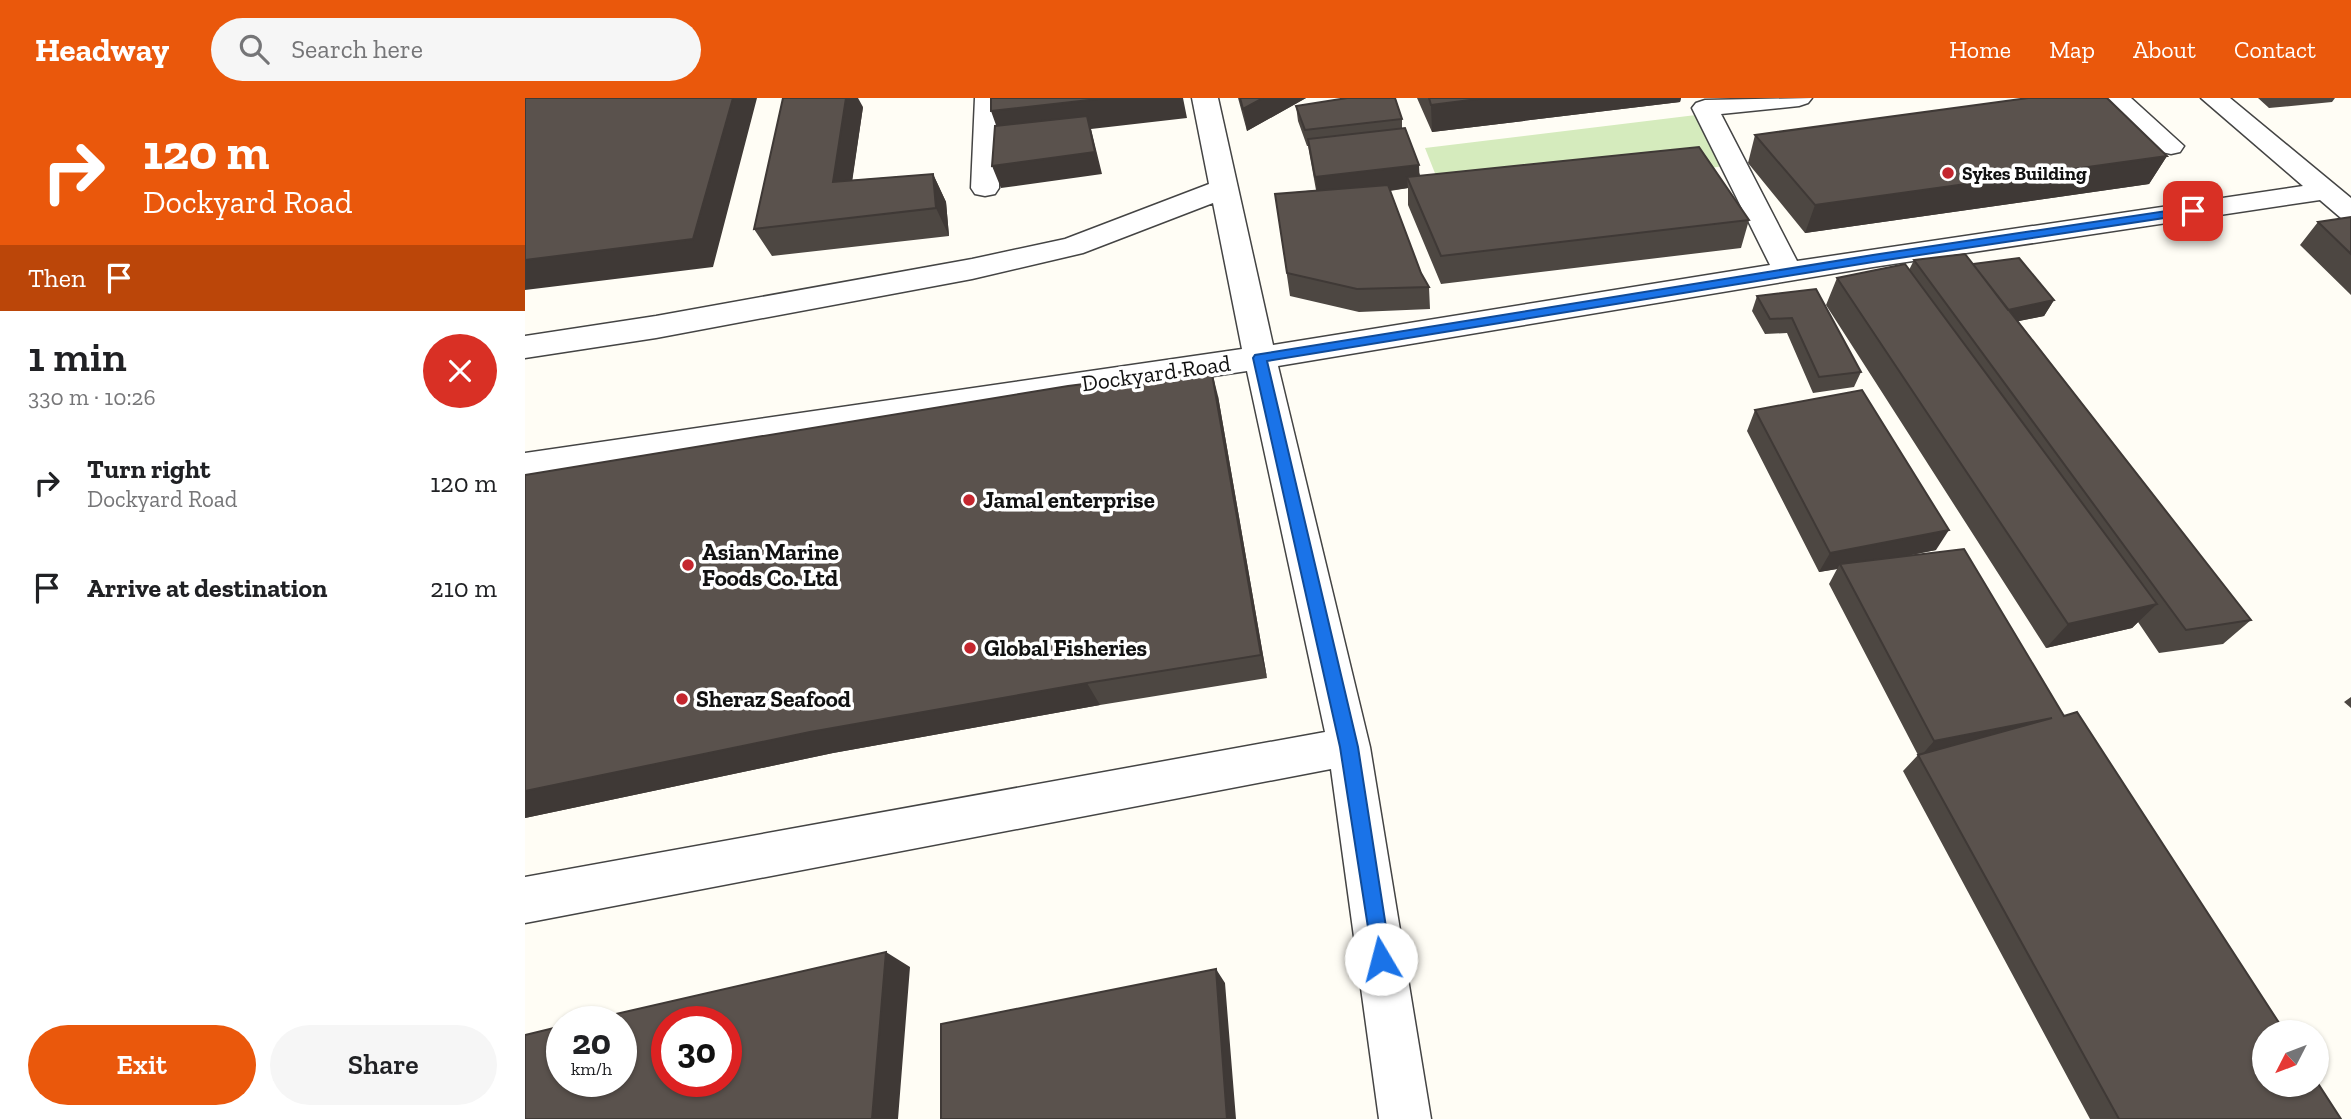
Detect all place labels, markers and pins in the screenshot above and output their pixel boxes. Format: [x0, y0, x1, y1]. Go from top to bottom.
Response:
place label: Sykes Building [1962, 162, 2087, 185]
marker: Sykes Building [1940, 165, 1956, 181]
pin [2163, 181, 2223, 241]
place label: Jamal enterprise [983, 486, 1155, 514]
marker: Jamal enterprise [961, 492, 977, 508]
place label: Asian Marine Foods Co. Ltd [702, 538, 839, 592]
marker: Asian Marine Foods Co. Ltd [680, 557, 696, 573]
place label: Global Fisheries [984, 634, 1147, 662]
marker: Global Fisheries [962, 640, 978, 656]
place label: Sheraz Seafood [696, 685, 851, 713]
marker: Sheraz Seafood [674, 691, 690, 707]

